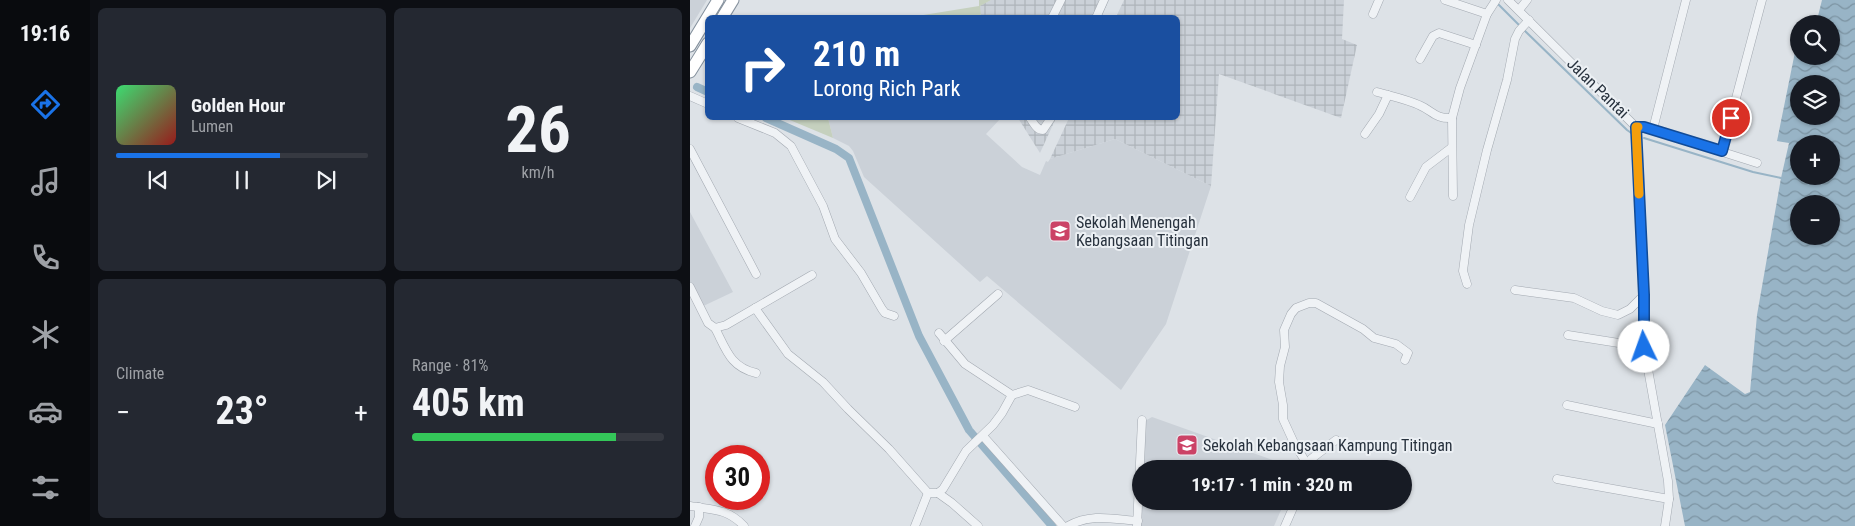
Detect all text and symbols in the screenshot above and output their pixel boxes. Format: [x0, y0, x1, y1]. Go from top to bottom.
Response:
map controls [1790, 15, 1840, 245]
button: search [1790, 15, 1840, 65]
text: 19:16 [20, 21, 70, 46]
text: 210 m [813, 34, 900, 75]
icon: right [730, 35, 795, 100]
street label: Jalan Pantai [1563, 54, 1633, 122]
button: layers [1790, 75, 1840, 125]
text: Lorong Rich Park [813, 76, 960, 101]
icon: directions [28, 87, 63, 122]
text: 26 [505, 92, 571, 168]
text: Golden Hour [191, 94, 285, 117]
pin [1710, 97, 1752, 139]
icon: arrive [1717, 104, 1745, 132]
text: Lumen [191, 117, 233, 136]
button: + [1790, 135, 1840, 185]
text: km/h [522, 163, 554, 182]
icon: music [28, 164, 63, 199]
icon: previous [144, 166, 172, 194]
icon: pause [228, 166, 256, 194]
icon: next [312, 166, 340, 194]
button: − [1790, 195, 1840, 245]
place label: Sekolah Menengah Kebangsaan Titingan [1076, 213, 1208, 250]
school or university icon: Sekolah Menengah Kebangsaan Titingan [1048, 219, 1072, 243]
icon: phone [28, 240, 63, 275]
icon: climate [28, 317, 63, 352]
position arrow [1617, 320, 1669, 372]
text: Range · 81% [412, 356, 488, 375]
text: Climate [116, 364, 164, 383]
text: 405 km [412, 381, 525, 425]
text: 23° [215, 389, 269, 433]
icon: car [28, 394, 63, 429]
text: − [116, 396, 130, 429]
text: + [354, 396, 368, 429]
school or university icon: Sekolah Kebangsaan Kampung Titingan [1175, 433, 1199, 457]
place label: Sekolah Kebangsaan Kampung Titingan [1203, 436, 1453, 455]
speed limit sign: 30 [705, 445, 770, 510]
icon: filters [28, 470, 63, 505]
text: 19:17 · 1 min · 320 m [1191, 473, 1353, 496]

